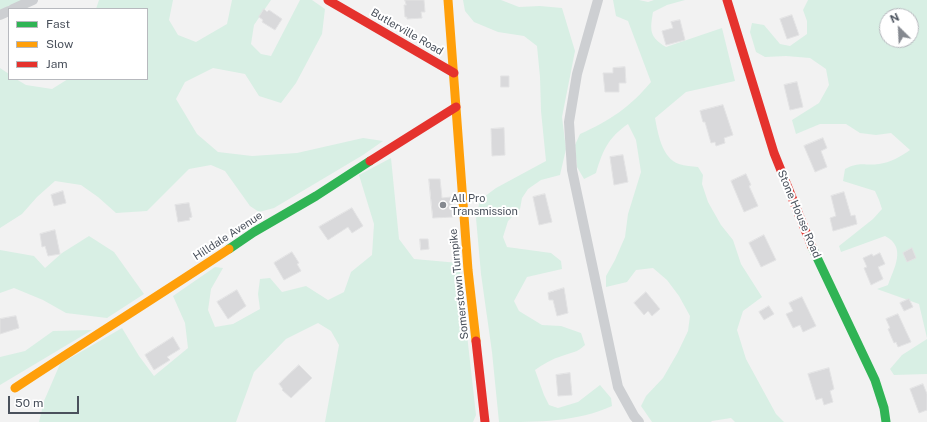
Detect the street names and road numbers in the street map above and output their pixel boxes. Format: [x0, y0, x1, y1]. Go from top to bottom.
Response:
street label: Butlerville Road [368, 6, 446, 58]
street label: Stone House Road [775, 168, 823, 260]
street label: Hilldale Avenue [191, 209, 265, 263]
street label: Somerstown Turnpike [447, 228, 471, 340]

